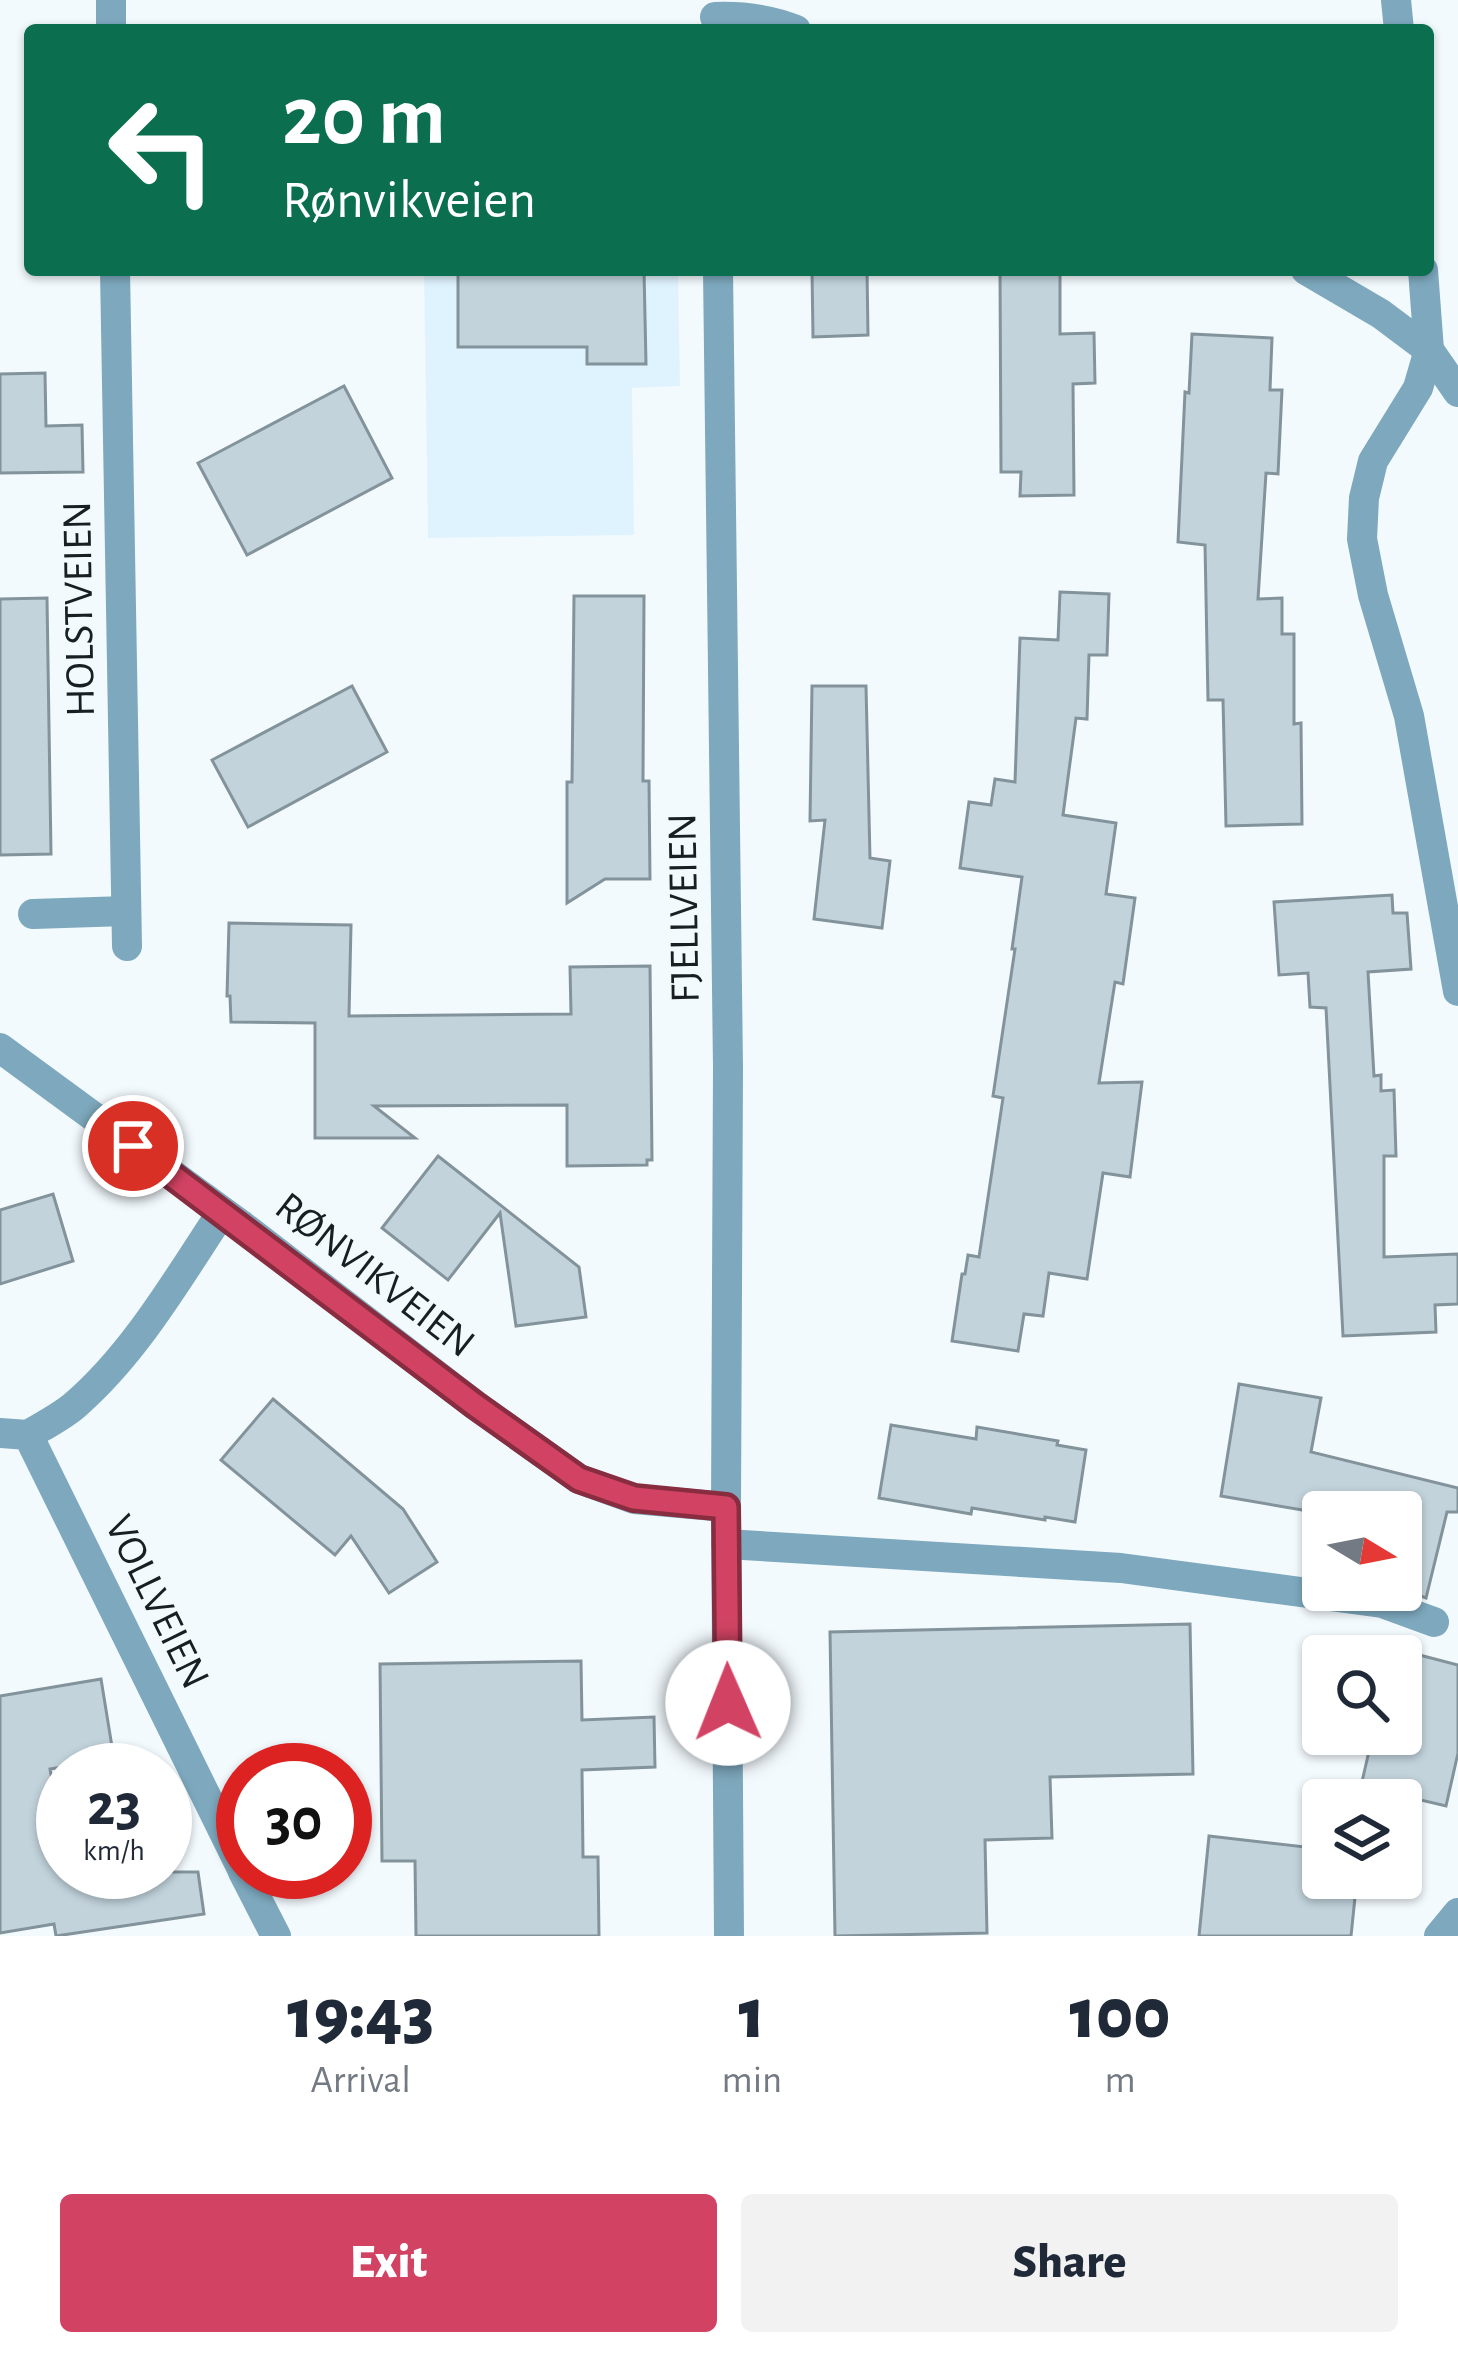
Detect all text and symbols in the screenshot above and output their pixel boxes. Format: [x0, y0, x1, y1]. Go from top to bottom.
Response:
icon: left [84, 72, 240, 228]
text: 20 m [282, 76, 446, 160]
text: Rønvikveien [282, 174, 536, 228]
street label: HOLSTVEIEN [56, 501, 102, 717]
street label: FJELLVEIEN [661, 813, 707, 1003]
pin [82, 1095, 184, 1197]
icon: arrive [100, 1113, 166, 1179]
street label: RØNVIKVEIEN [268, 1185, 482, 1365]
north arrow [1302, 1491, 1422, 1611]
map controls [1302, 1491, 1422, 1899]
street label: VOLLVEIEN [97, 1509, 217, 1695]
button: search [1302, 1635, 1422, 1755]
position arrow [665, 1640, 791, 1766]
speed limit sign: 30 [216, 1743, 372, 1899]
text: 23 [87, 1776, 141, 1836]
button: layers [1302, 1779, 1422, 1899]
text: km/h [83, 1836, 145, 1866]
text: 19:43 [287, 1979, 434, 2051]
text: 1 [739, 1979, 765, 2051]
text: 100 [1070, 1979, 1171, 2051]
text: Arrival [311, 2061, 411, 2100]
text: min [721, 2061, 782, 2100]
text: m [1105, 2061, 1136, 2100]
button: Exit [60, 2194, 717, 2332]
button: Share [741, 2194, 1398, 2332]

